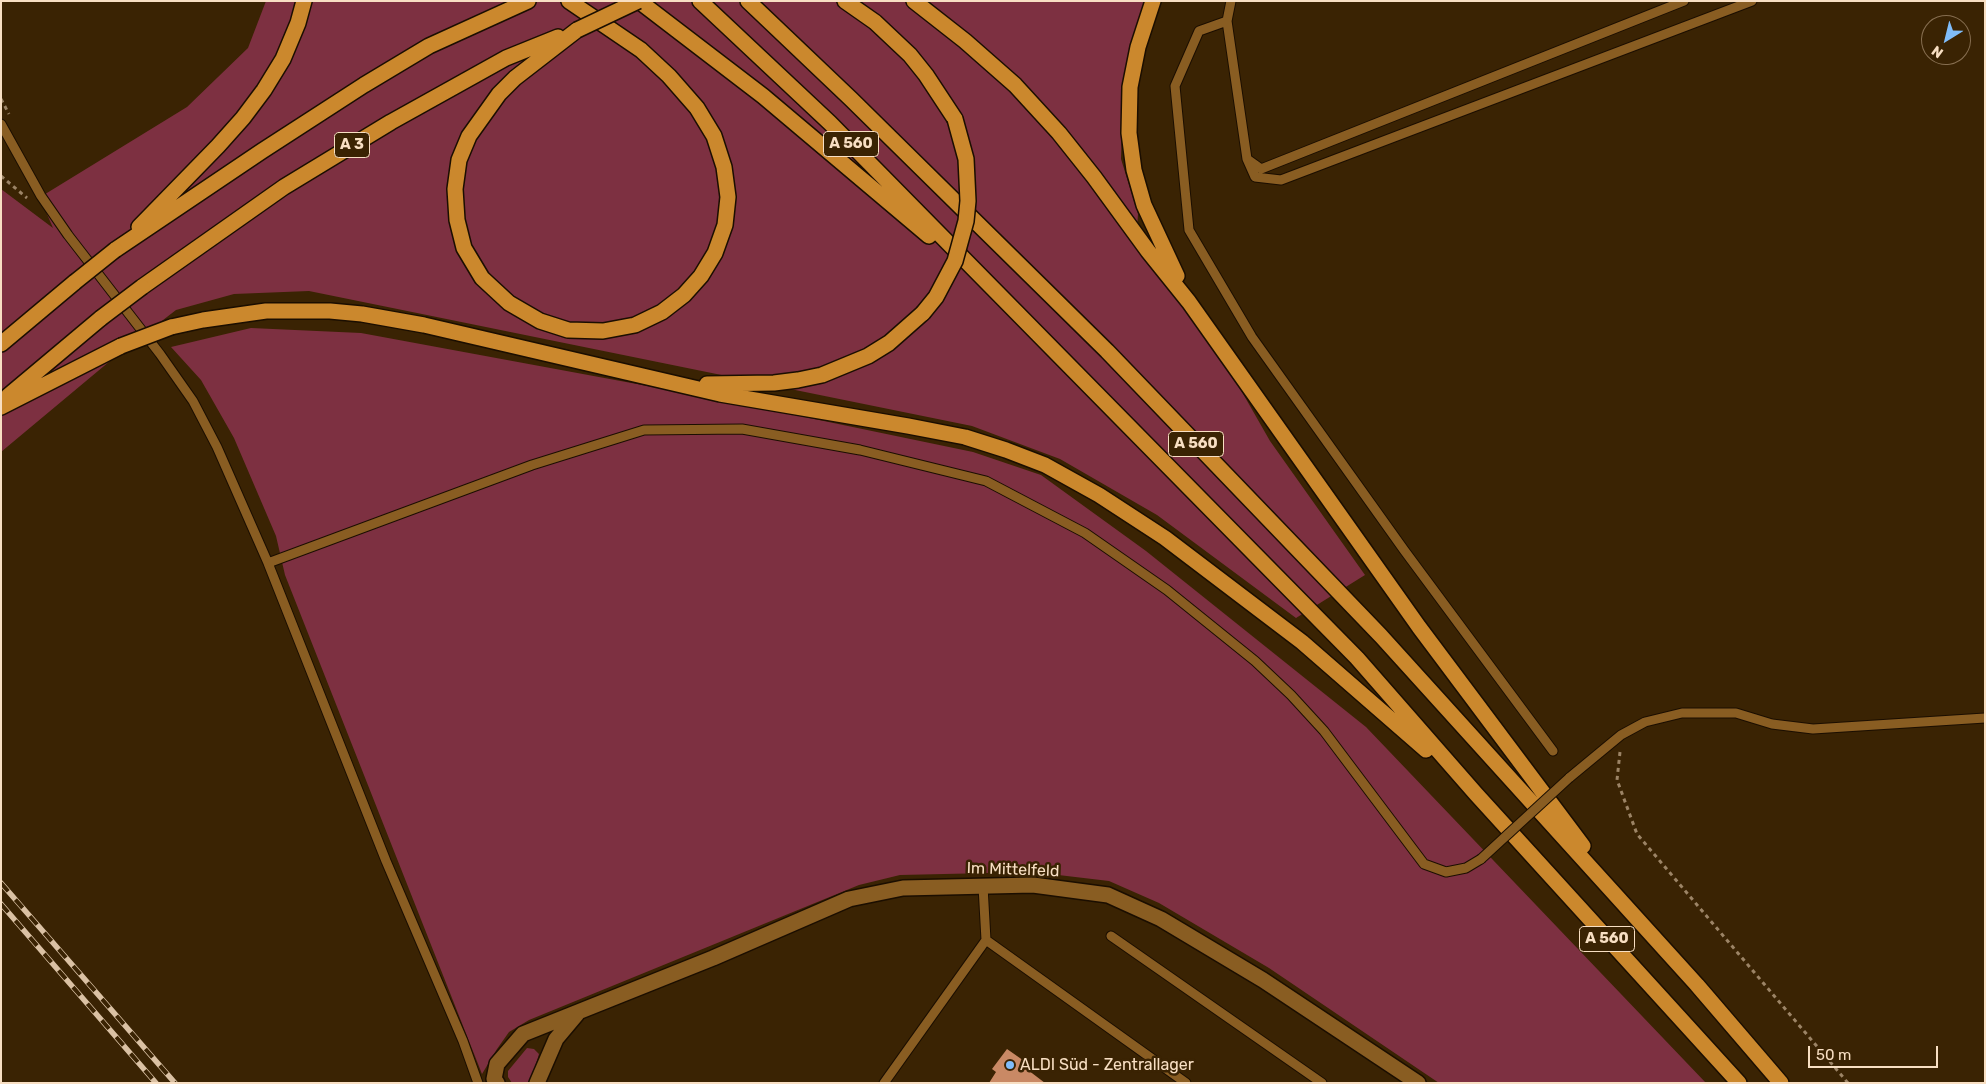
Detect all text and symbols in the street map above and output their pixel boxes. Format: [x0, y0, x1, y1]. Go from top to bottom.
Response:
north arrow [1921, 15, 1971, 65]
text: N [1928, 42, 1947, 62]
road number: A 3 [334, 132, 370, 158]
road number: A 560 [824, 132, 878, 156]
road number: A 560 [1168, 432, 1224, 456]
street label: Im Mittelfeld [966, 859, 1060, 881]
road number: A 560 [1580, 926, 1634, 952]
scale bar [1811, 1036, 1941, 1068]
text: 50 m [1816, 1046, 1851, 1064]
place label: ALDI Süd - Zentrallager [1020, 1055, 1194, 1075]
marker: ALDI Süd - Zentrallager [1004, 1059, 1016, 1071]

